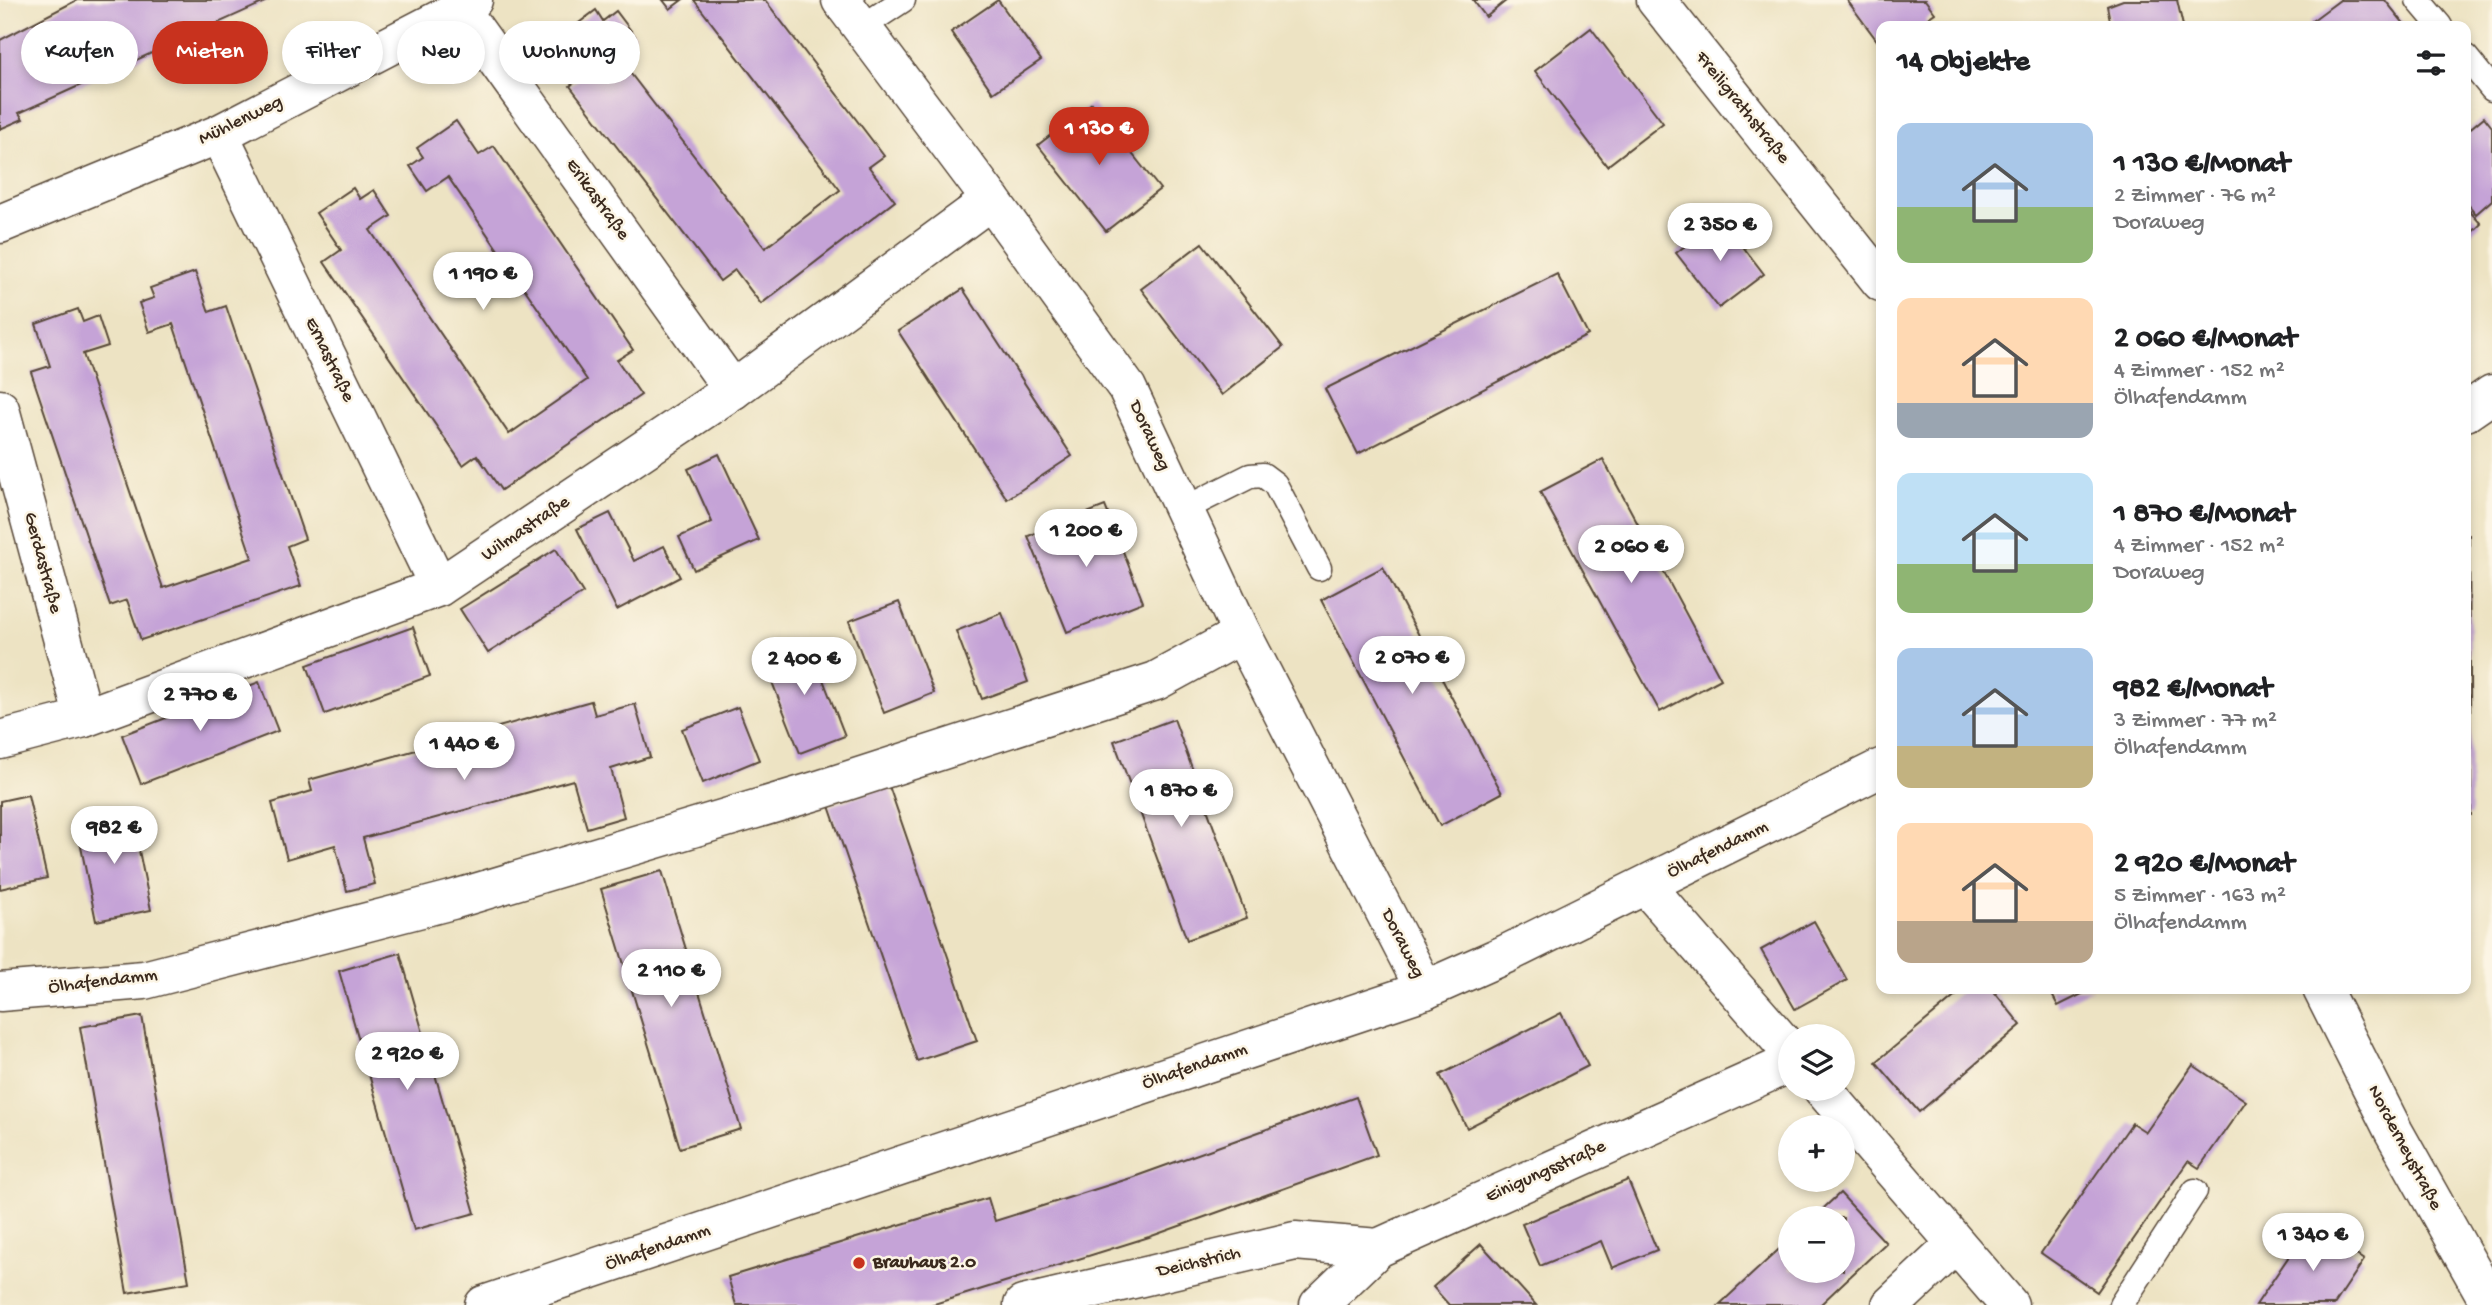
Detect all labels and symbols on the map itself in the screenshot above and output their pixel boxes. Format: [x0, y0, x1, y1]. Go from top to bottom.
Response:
street label: Freiligrathstraße [1689, 46, 1795, 169]
street label: Mühlenweg [195, 91, 287, 151]
pin: 1 130 € [1034, 108, 1164, 167]
street label: Erikastraße [560, 155, 634, 245]
pin: 2 350 € [1655, 204, 1785, 263]
pin: 1 190 € [418, 252, 548, 312]
street label: Ernastraße [299, 314, 359, 406]
street label: Doraweg [1122, 395, 1175, 475]
street label: Wilmastraße [477, 491, 575, 567]
street label: Gerdastraße [17, 510, 67, 616]
pin: 1 200 € [1021, 510, 1151, 569]
pin: 2 060 € [1566, 526, 1696, 585]
pin: 2 070 € [1347, 636, 1477, 696]
pin: 2 400 € [739, 638, 869, 697]
pin: 2 770 € [135, 674, 265, 733]
pin: 1 440 € [399, 722, 529, 782]
pin: 1 870 € [1116, 770, 1246, 829]
pin: 982 € [65, 806, 163, 866]
street label: Ölhafendamm [1664, 815, 1773, 884]
street label: Doraweg [1374, 904, 1429, 983]
pin: 2 110 € [606, 950, 736, 1009]
street label: Ölhafendamm [47, 964, 159, 1000]
pin: 2 920 € [342, 1032, 472, 1092]
street label: Ölhafendamm [1139, 1038, 1251, 1096]
street label: Norderneystraße [2361, 1082, 2447, 1215]
street label: Einigungsstraße [1482, 1135, 1610, 1209]
pin: 1 340 € [2248, 1214, 2378, 1273]
street label: Ölhafendamm [602, 1219, 714, 1277]
street label: Deichstrich [1153, 1242, 1243, 1284]
place label: Brauhaus 2.0 [872, 1252, 976, 1275]
marker: Brauhaus 2.0 [851, 1255, 867, 1271]

